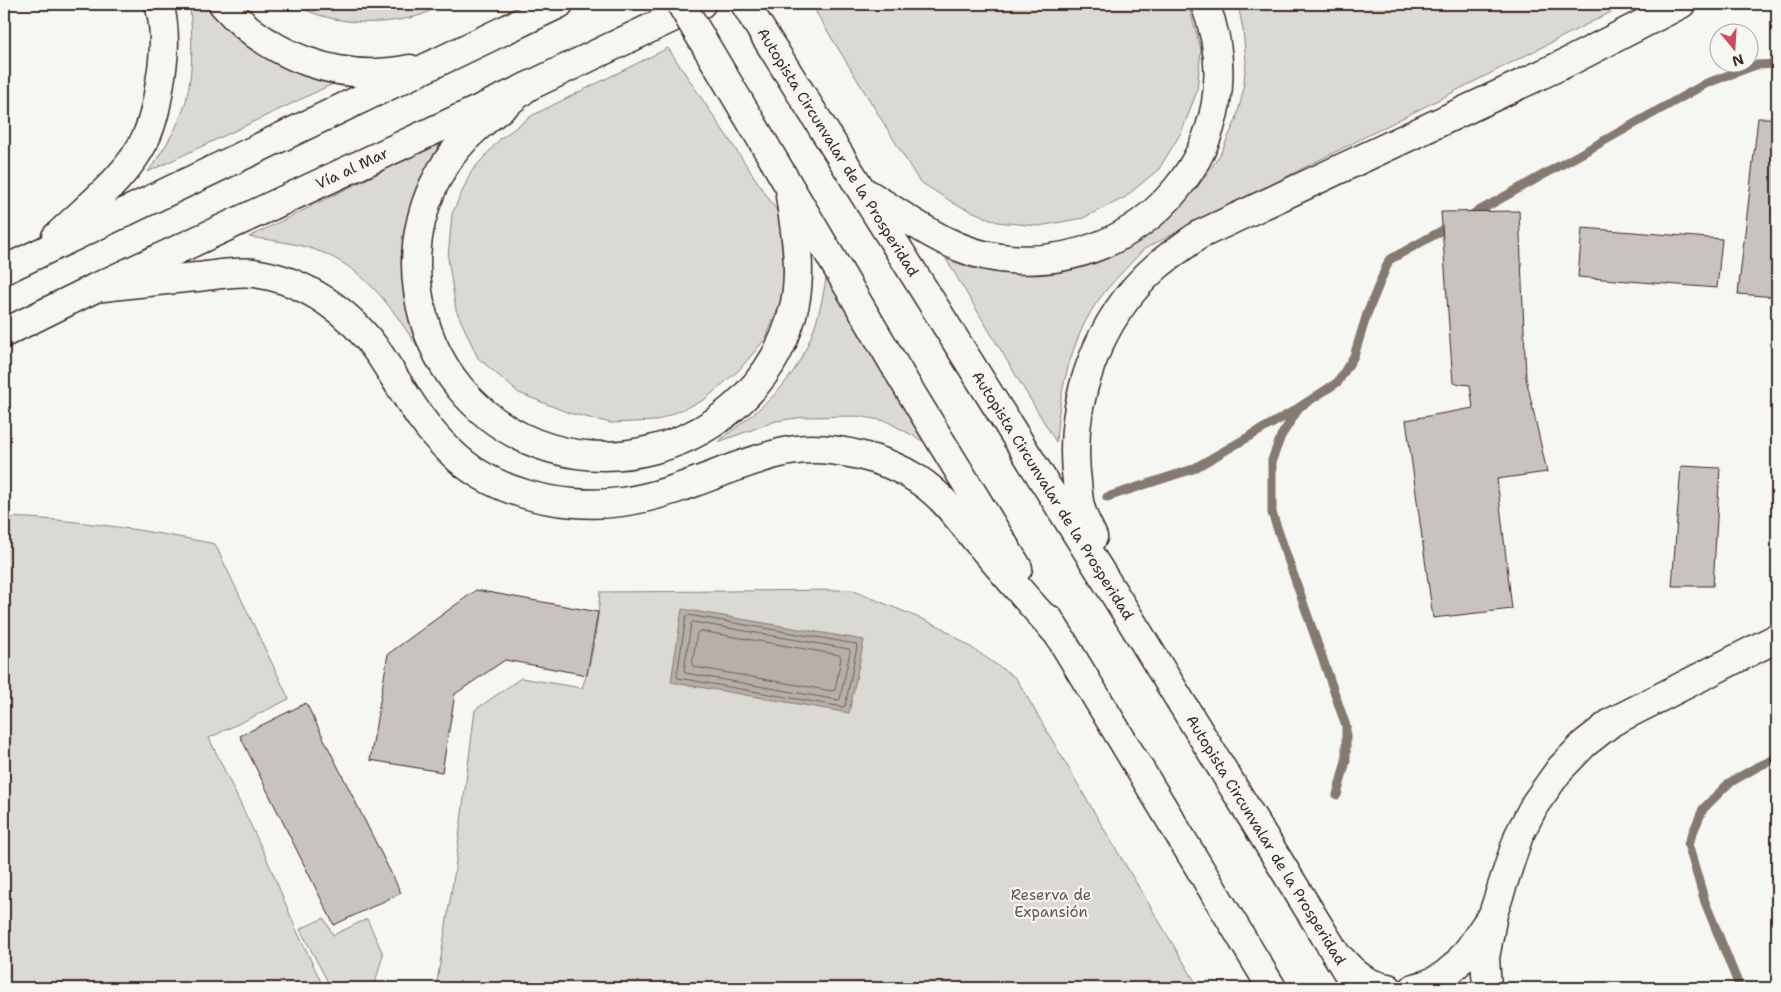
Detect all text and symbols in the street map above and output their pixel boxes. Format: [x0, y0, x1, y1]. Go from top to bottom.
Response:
north arrow [1708, 22, 1758, 72]
street label: Autopista Circunvalar de la Prosperidad [752, 24, 924, 281]
text: N [1730, 50, 1746, 71]
street label: Vía al Mar [312, 143, 392, 194]
street label: Autopista Circunvalar de la Prosperidad [967, 367, 1138, 624]
street label: Autopista Circunvalar de la Prosperidad [1181, 711, 1351, 969]
park label: Reserva de Expansión [1011, 885, 1091, 922]

